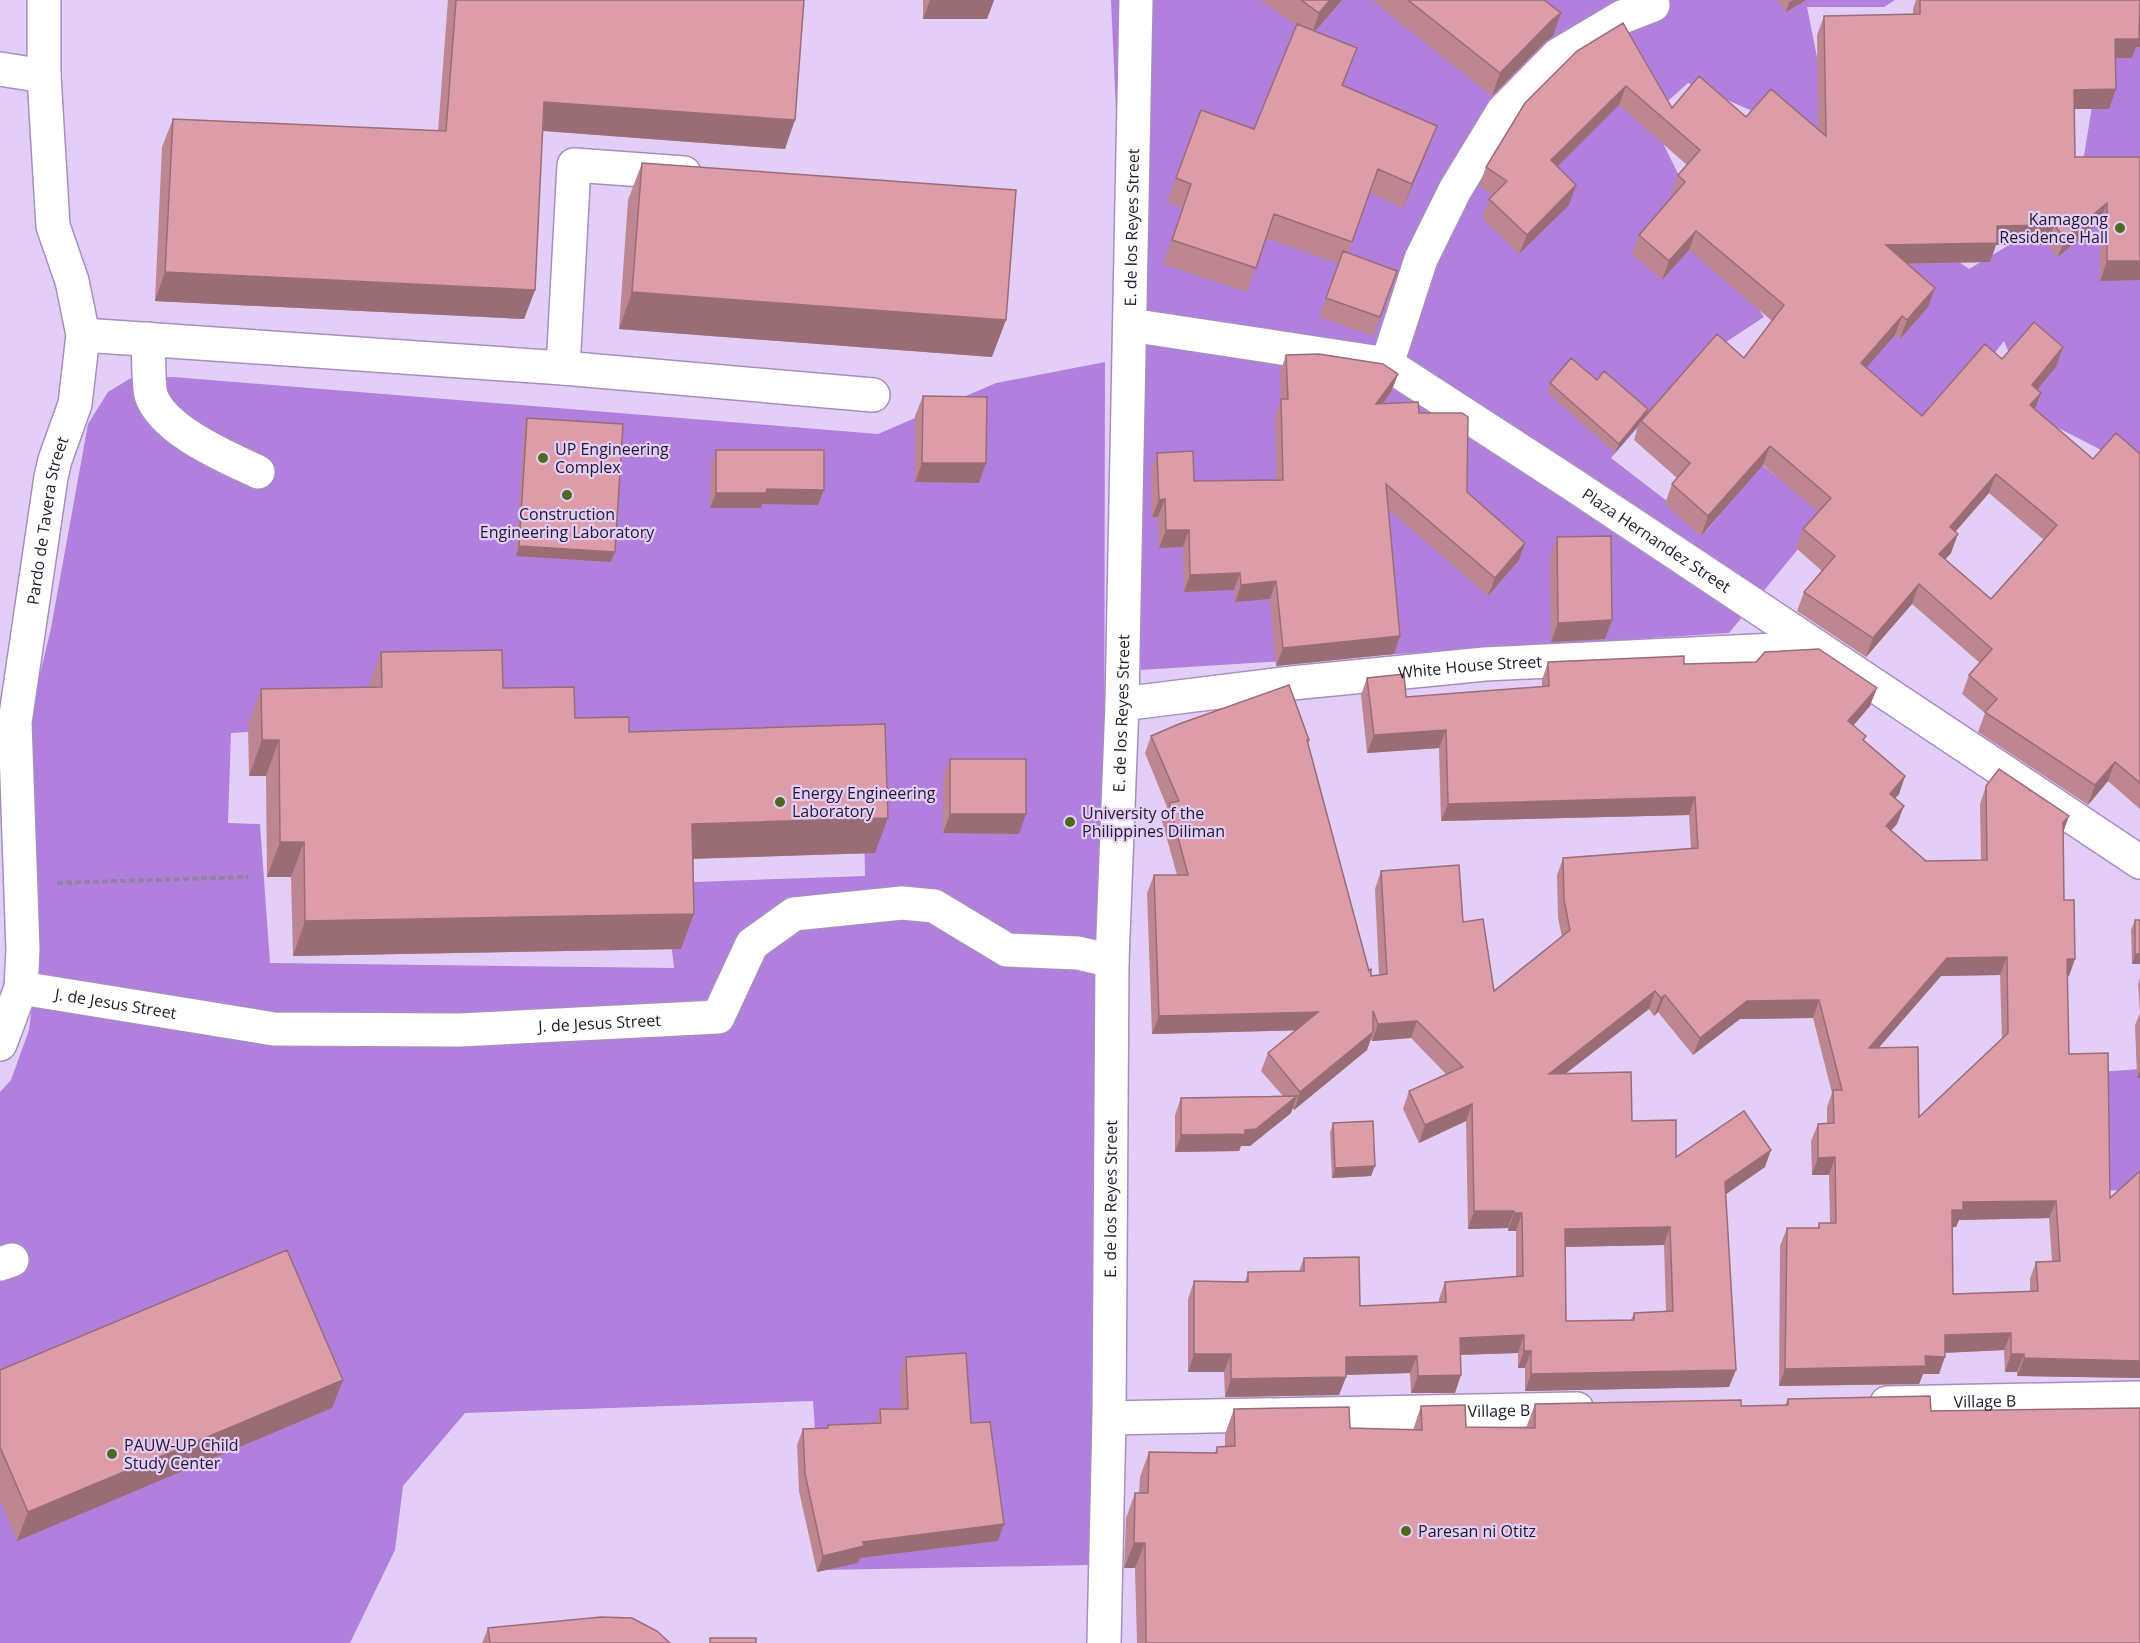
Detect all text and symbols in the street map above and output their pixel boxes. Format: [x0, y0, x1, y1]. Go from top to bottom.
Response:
street label: E. de los Reyes Street [1119, 148, 1144, 307]
place label: Kamagong Residence Hall [1999, 208, 2108, 248]
marker: Kamagong Residence Hall [2113, 221, 2127, 235]
street label: Pardo de Tavera Street [21, 433, 74, 606]
place label: UP Engineering Complex [555, 438, 669, 478]
marker: UP Engineering Complex [536, 451, 550, 465]
street label: Plaza Hernandez Street [1578, 483, 1735, 598]
marker: Construction Engineering Laboratory [560, 488, 574, 502]
place label: Construction Engineering Laboratory [480, 503, 655, 543]
street label: E. de los Reyes Street [1108, 634, 1134, 793]
street label: White House Street [1397, 650, 1543, 684]
place label: Energy Engineering Laboratory [792, 782, 936, 822]
marker: Energy Engineering Laboratory [773, 795, 787, 809]
place label: University of the Philippines Diliman [1082, 802, 1225, 842]
marker: University of the Philippines Diliman [1063, 815, 1077, 829]
street label: J. de Jesus Street [51, 982, 178, 1024]
street label: J. de Jesus Street [536, 1009, 662, 1037]
street label: E. de los Reyes Street [1099, 1120, 1122, 1278]
street label: Village B [1953, 1389, 2017, 1413]
street label: Village B [1467, 1399, 1531, 1422]
place label: PAUW-UP Child Study Center [124, 1434, 239, 1474]
marker: PAUW-UP Child Study Center [105, 1447, 119, 1461]
place label: Paresan ni Otitz [1418, 1520, 1536, 1542]
marker: Paresan ni Otitz [1399, 1524, 1413, 1538]

